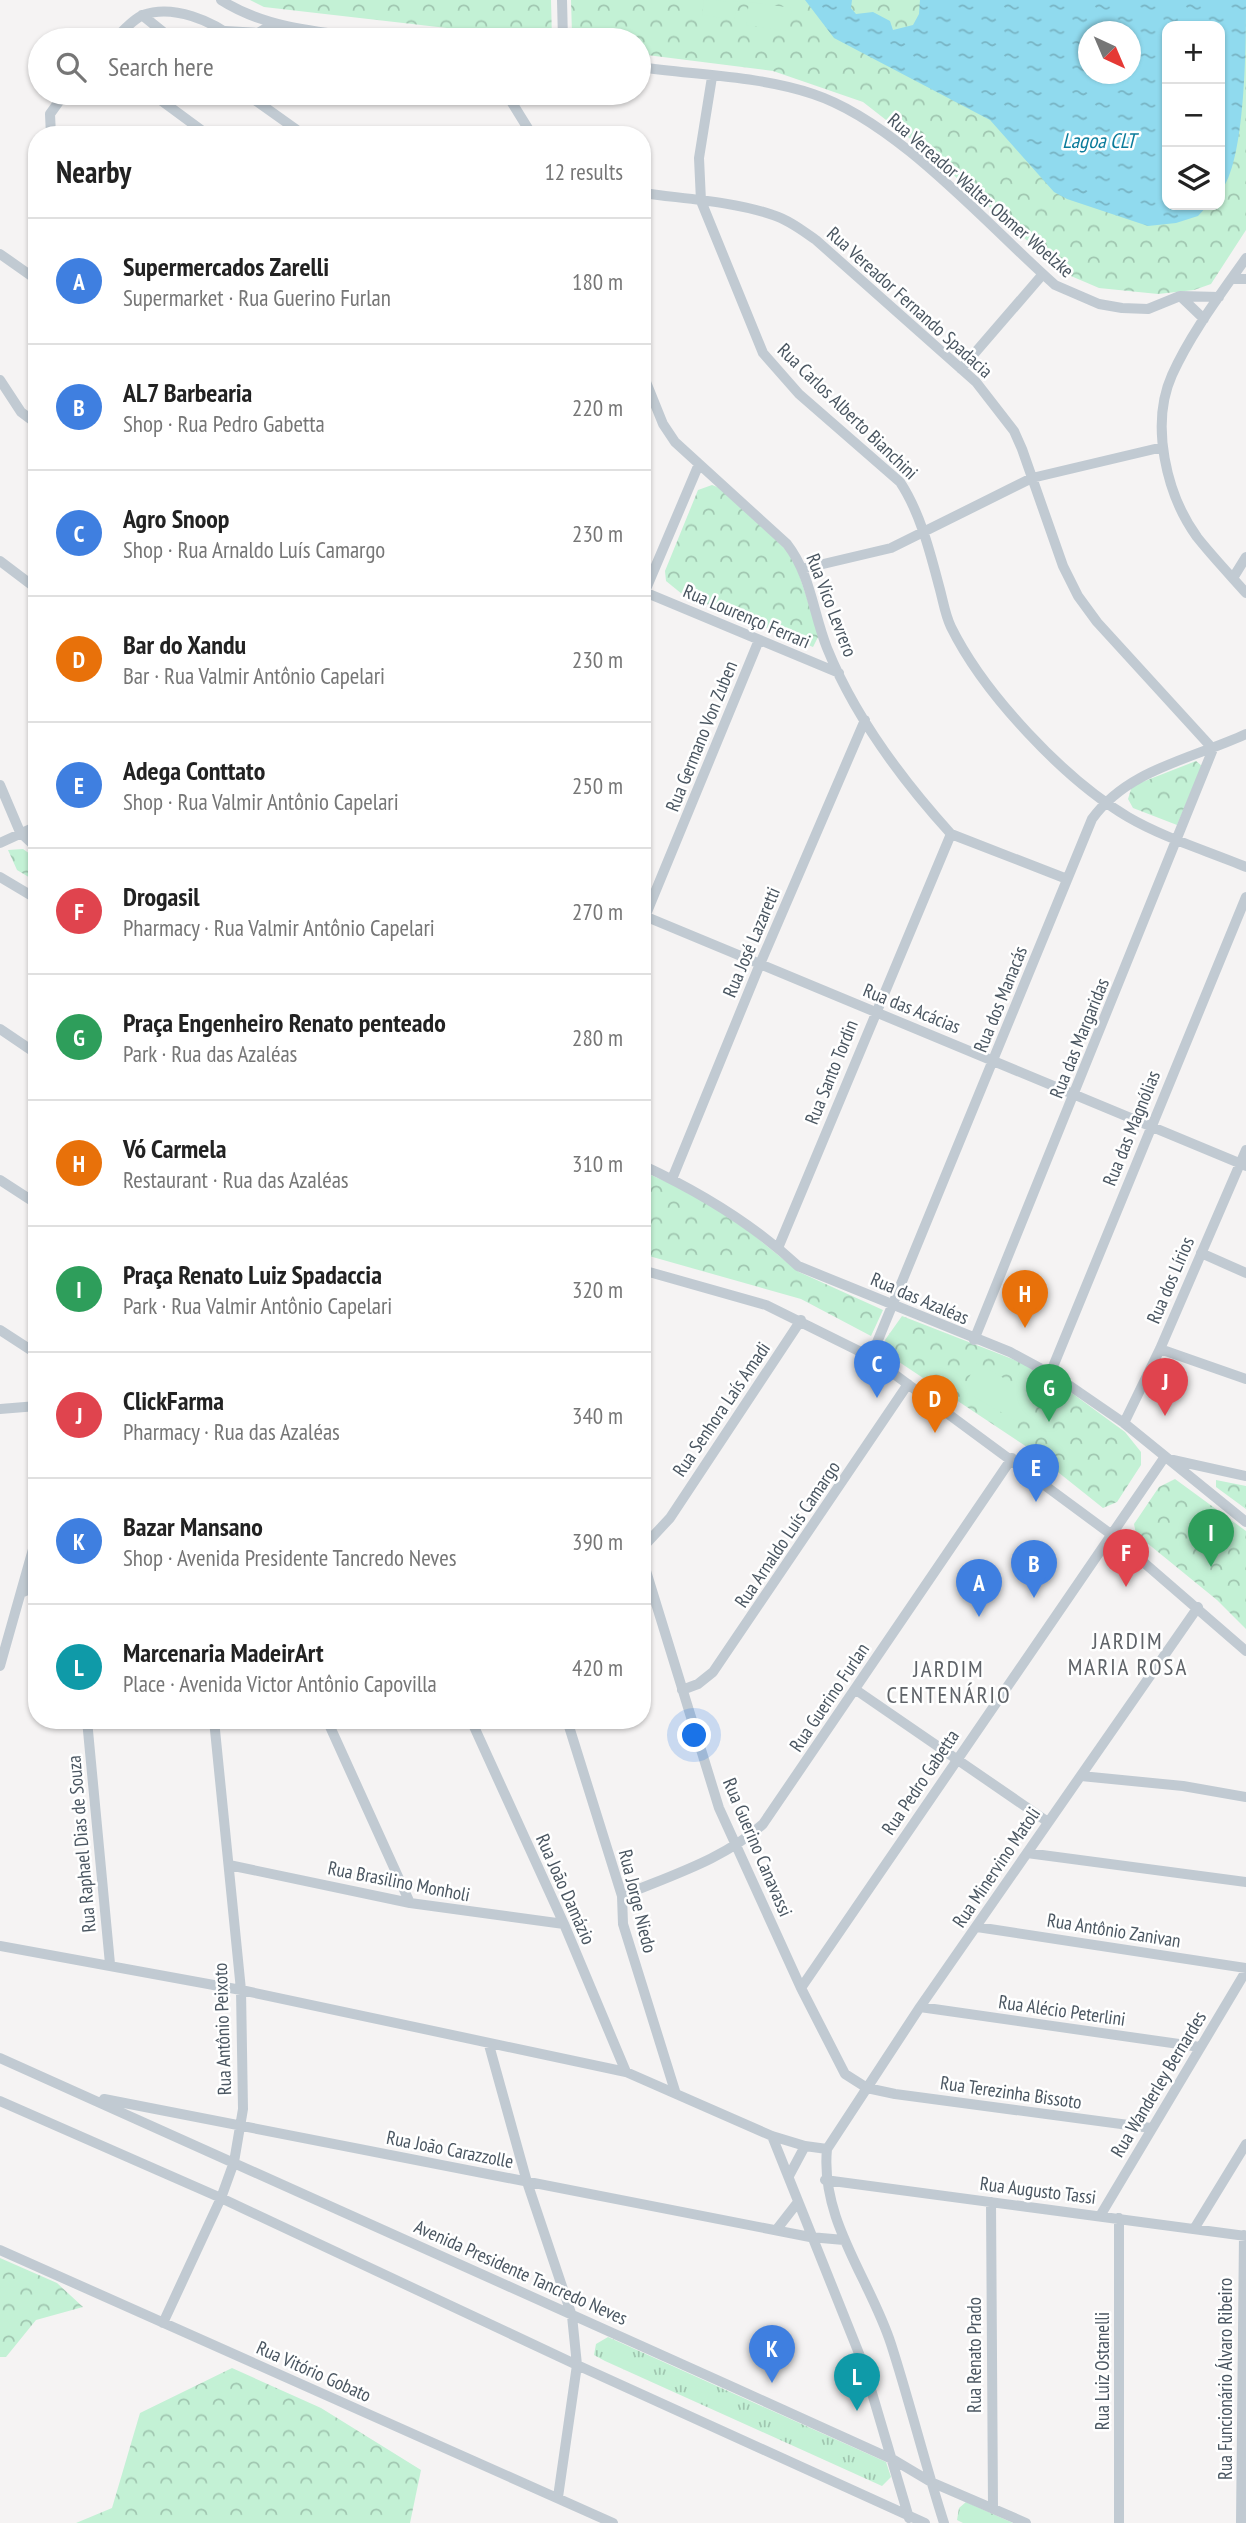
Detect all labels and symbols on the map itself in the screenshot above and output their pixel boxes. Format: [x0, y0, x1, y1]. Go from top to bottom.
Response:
north arrow [1078, 21, 1141, 84]
street label: Rua Vereador Walter Obmer Woelzke [883, 108, 1079, 282]
water label: Lagoa CLT [1062, 127, 1139, 154]
street label: Rua Vereador Fernando Spadacia [822, 221, 998, 383]
street label: Rua Carlos Alberto Bianchini [773, 338, 923, 484]
street label: Rua Vico Levrero [801, 550, 863, 660]
street label: Rua Lourenço Ferrari [680, 578, 814, 654]
street label: Rua Germano Von Zuben [660, 657, 742, 815]
street label: Rua José Lazaretti [717, 883, 785, 1001]
street label: Rua dos Manacás [968, 942, 1032, 1056]
street label: Rua das Margaridas [1044, 974, 1114, 1102]
street label: Rua das Acácias [860, 978, 964, 1038]
street label: Rua Santo Tordin [799, 1016, 863, 1128]
street label: Rua das Magnólias [1097, 1067, 1165, 1189]
street label: Rua dos Lírios [1141, 1233, 1199, 1327]
street label: Rua das Azaléas [867, 1267, 973, 1329]
pin: H [1002, 1270, 1048, 1328]
street label: Rua Senhora Laís Amadi [667, 1337, 775, 1481]
pin: C [854, 1340, 900, 1398]
pin: J [1142, 1358, 1188, 1416]
pin: G [1026, 1364, 1072, 1422]
pin: D [912, 1375, 958, 1433]
pin: E [1013, 1444, 1059, 1502]
street label: Rua Arnaldo Luís Camargo [729, 1456, 845, 1612]
pin: I [1188, 1509, 1234, 1567]
pin: F [1103, 1529, 1149, 1587]
pin: B [1011, 1540, 1057, 1598]
pin: A [956, 1559, 1002, 1617]
district label: JARDIM MARIA ROSA [1068, 1626, 1188, 1681]
street label: Rua Guerino Furlan [784, 1638, 874, 1756]
district label: JARDIM CENTENÁRIO [886, 1654, 1012, 1709]
your location [677, 1718, 711, 1752]
street label: Rua Pedro Gabetta [876, 1725, 964, 1839]
street label: Rua Raphael Dias de Souza [61, 1755, 101, 1933]
street label: Rua Guerino Canavassi [718, 1774, 798, 1920]
street label: Rua Minervino Matoli [947, 1802, 1045, 1932]
street label: Rua João Damázio [531, 1830, 601, 1948]
street label: Rua Jorge Niedo [614, 1847, 662, 1955]
street label: Rua Brasilino Monholi [326, 1855, 472, 1907]
street label: Rua Antônio Zanivan [1046, 1908, 1182, 1952]
street label: Rua Antônio Peixoto [208, 1962, 236, 2096]
street label: Rua Alécio Peterlini [997, 1989, 1127, 2031]
street label: Rua Wanderley Bernardes [1105, 2007, 1211, 2161]
street label: Rua Terezinha Bissoto [939, 2070, 1083, 2114]
street label: Rua João Carazzolle [384, 2125, 516, 2173]
street label: Rua Augusto Tassi [979, 2171, 1097, 2209]
street label: Avenida Presidente Tancredo Neves [411, 2214, 631, 2330]
street label: Rua Funcionário Álvaro Ribeiro [1213, 2278, 1237, 2480]
street label: Rua Renato Prado [962, 2297, 986, 2413]
street label: Rua Luiz Ostanelli [1090, 2312, 1114, 2430]
pin: K [749, 2325, 795, 2383]
street label: Rua Vitório Gobato [253, 2335, 375, 2407]
pin: L [834, 2353, 880, 2411]

